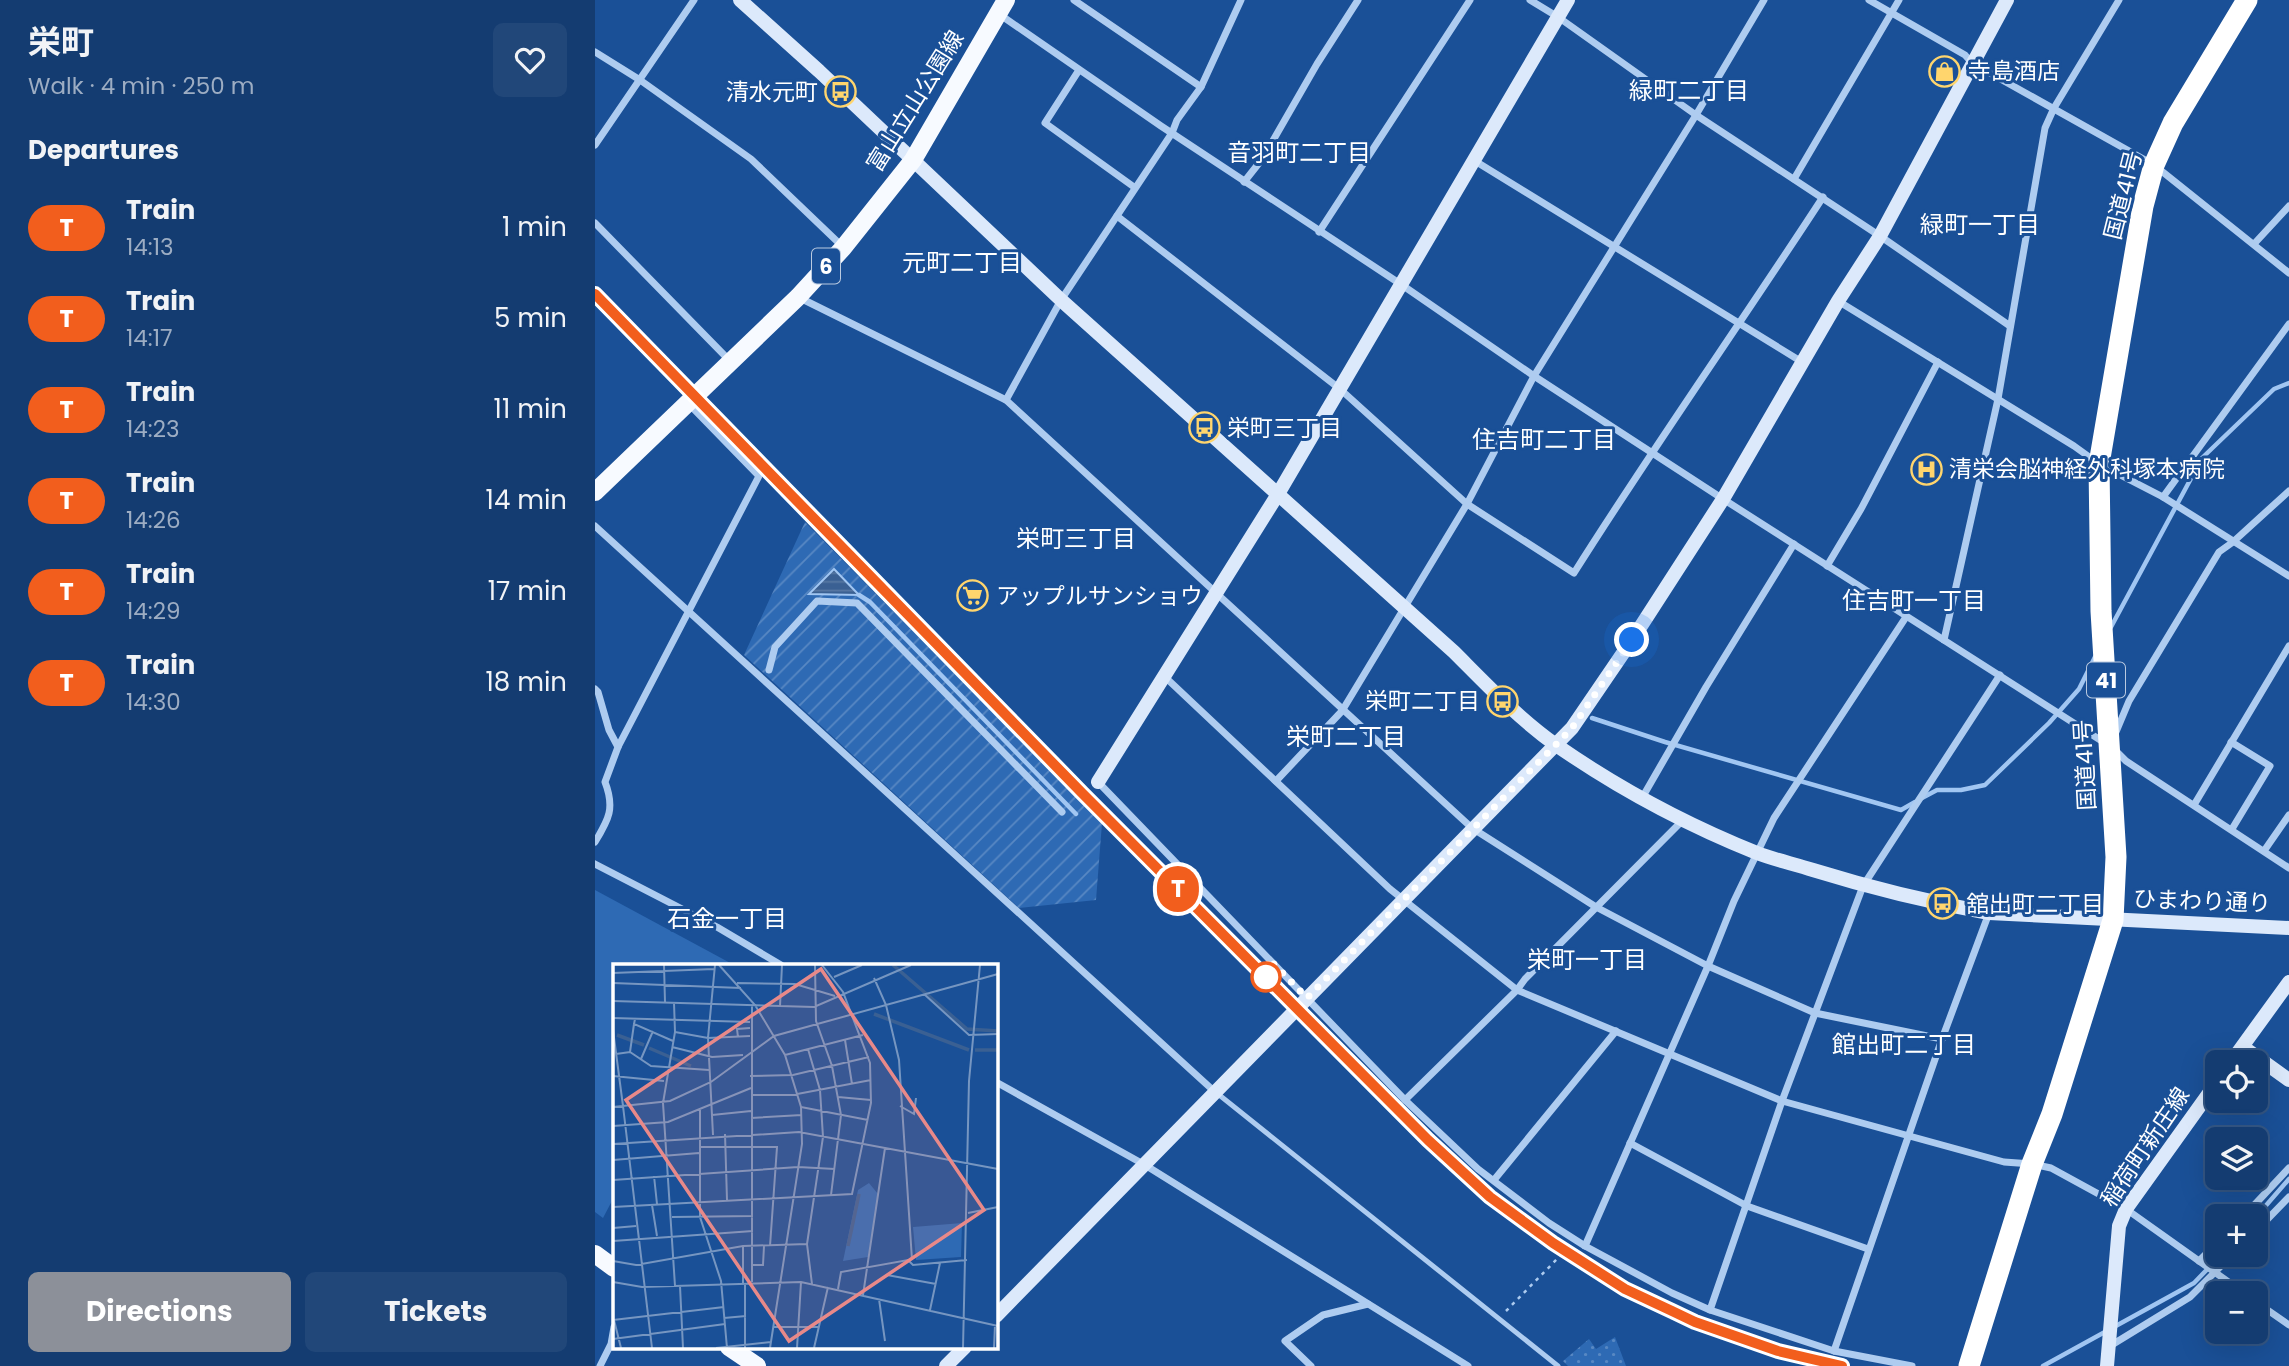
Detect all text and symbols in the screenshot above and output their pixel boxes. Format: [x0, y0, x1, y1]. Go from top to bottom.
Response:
text: 栄町 [28, 19, 94, 66]
button: heart [493, 23, 567, 97]
street label: 富山立山公園線 [859, 24, 971, 178]
shop icon: 寺島酒店 [1928, 54, 1962, 88]
place label: 寺島酒店 [1968, 55, 2060, 87]
text: Walk · 4 min · 250 m [28, 70, 254, 102]
district label: 緑町二丁目 [1629, 74, 1749, 107]
bus stop icon: 清水元町 [824, 75, 858, 109]
place label: 清水元町 [726, 76, 818, 108]
text: Departures [28, 132, 179, 168]
district label: 音羽町二丁目 [1227, 136, 1371, 169]
street label: 国道41号 [2096, 147, 2150, 243]
text: Train [126, 192, 195, 228]
district label: 緑町一丁目 [1920, 208, 2040, 241]
text: 1 min [502, 209, 567, 245]
text: T [59, 211, 74, 244]
text: 14:13 [126, 231, 174, 263]
district label: 元町二丁目 [902, 246, 1022, 279]
road number: 6 [812, 248, 840, 284]
text: Train [126, 283, 195, 319]
text: 5 min [494, 300, 567, 336]
text: T [59, 302, 74, 335]
text: 14:17 [126, 322, 173, 354]
text: Train [126, 374, 195, 410]
text: 11 min [494, 391, 567, 427]
text: T [59, 393, 74, 426]
bus stop icon: 栄町三丁目 [1187, 411, 1221, 445]
place label: 栄町三丁目 [1227, 412, 1342, 444]
text: 14:23 [126, 413, 180, 445]
district label: 住吉町二丁目 [1472, 423, 1616, 456]
hospital icon: 清栄会脳神経外科塚本病院 [1909, 452, 1943, 486]
place label: 清栄会脳神経外科塚本病院 [1949, 453, 2225, 485]
text: Train [126, 465, 195, 501]
text: 14 min [486, 482, 567, 518]
text: T [59, 484, 74, 517]
text: 14:26 [126, 504, 181, 536]
district label: 栄町三丁目 [1016, 522, 1136, 555]
text: Train [126, 556, 195, 592]
text: 17 min [488, 573, 567, 609]
text: T [59, 575, 74, 608]
supermarket icon: アップルサンショウ [956, 579, 990, 613]
place label: アップルサンショウ [996, 580, 1203, 612]
district label: 住吉町一丁目 [1842, 584, 1986, 617]
text: 14:29 [126, 595, 180, 627]
your location [1614, 622, 1649, 657]
text: Train [126, 647, 195, 683]
road number: 41 [2087, 662, 2125, 698]
text: 18 min [486, 664, 567, 700]
text: T [59, 666, 74, 699]
bus stop icon: 栄町二丁目 [1486, 684, 1520, 718]
place label: 栄町二丁目 [1365, 685, 1480, 717]
text: 14:30 [126, 686, 181, 718]
street label: 国道41号 [2067, 719, 2103, 811]
district label: 栄町二丁目 [1286, 720, 1406, 753]
line badge: T [1155, 866, 1201, 912]
text: T [1171, 872, 1185, 905]
street label: ひまわり通り [2132, 883, 2272, 919]
bus stop icon: 舘出町二丁目 [1926, 887, 1960, 921]
place label: 舘出町二丁目 [1966, 888, 2104, 920]
district label: 石金一丁目 [667, 902, 787, 935]
district label: 栄町一丁目 [1527, 943, 1647, 976]
unlabelled marker [1251, 962, 1281, 992]
inset map [613, 964, 997, 1348]
district label: 館出町二丁目 [1832, 1028, 1976, 1061]
map controls [2205, 1050, 2268, 1344]
button: locate [2205, 1050, 2268, 1113]
street label: 稲荷町新庄線 [2093, 1081, 2197, 1213]
button: layers [2205, 1127, 2268, 1190]
button: + [2205, 1204, 2268, 1267]
button: Directions [28, 1272, 291, 1352]
button: Tickets [305, 1272, 567, 1352]
button: − [2205, 1281, 2268, 1344]

